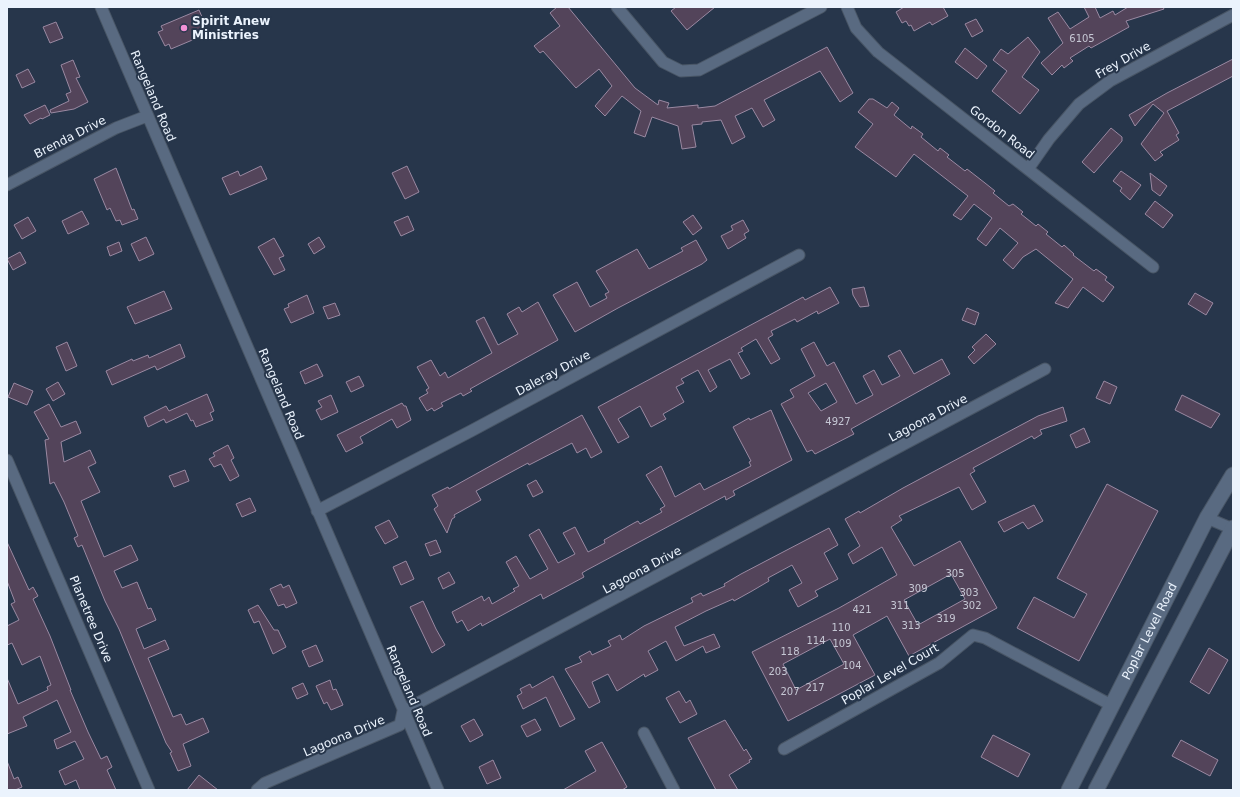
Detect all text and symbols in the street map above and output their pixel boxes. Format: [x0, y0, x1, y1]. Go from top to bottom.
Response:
place label: Spirit Anew Ministries [192, 14, 270, 42]
marker: Spirit Anew Ministries [179, 23, 189, 33]
house number: 6105 [1069, 33, 1095, 44]
street label: Frey Drive [1093, 39, 1153, 81]
street label: Rangeland Road [127, 48, 179, 144]
street label: Gordon Road [967, 103, 1037, 161]
street label: Brenda Drive [32, 113, 108, 161]
street label: Rangeland Road [255, 346, 307, 442]
street label: Daleray Drive [513, 347, 593, 399]
street label: Lagoona Drive [886, 391, 970, 445]
house number: 4927 [825, 416, 851, 427]
street label: Lagoona Drive [600, 543, 684, 597]
house number: 305 [945, 568, 965, 579]
street label: Planetree Drive [66, 574, 116, 664]
street label: Poplar Level Road [1119, 580, 1180, 682]
house number: 309 [908, 583, 928, 594]
house number: 303 [959, 587, 979, 598]
house number: 311 [890, 600, 910, 611]
house number: 302 [962, 600, 982, 611]
house number: 421 [852, 604, 872, 615]
house number: 319 [936, 613, 956, 624]
house number: 313 [901, 620, 921, 631]
house number: 110 [831, 622, 851, 633]
house number: 114 [806, 635, 826, 646]
house number: 109 [832, 638, 852, 649]
street label: Poplar Level Court [839, 640, 941, 707]
street label: Rangeland Road [383, 643, 435, 739]
house number: 118 [780, 646, 800, 657]
house number: 104 [842, 660, 862, 671]
house number: 203 [768, 666, 788, 677]
house number: 217 [805, 682, 825, 693]
house number: 207 [780, 686, 800, 697]
street label: Lagoona Drive [301, 713, 387, 759]

